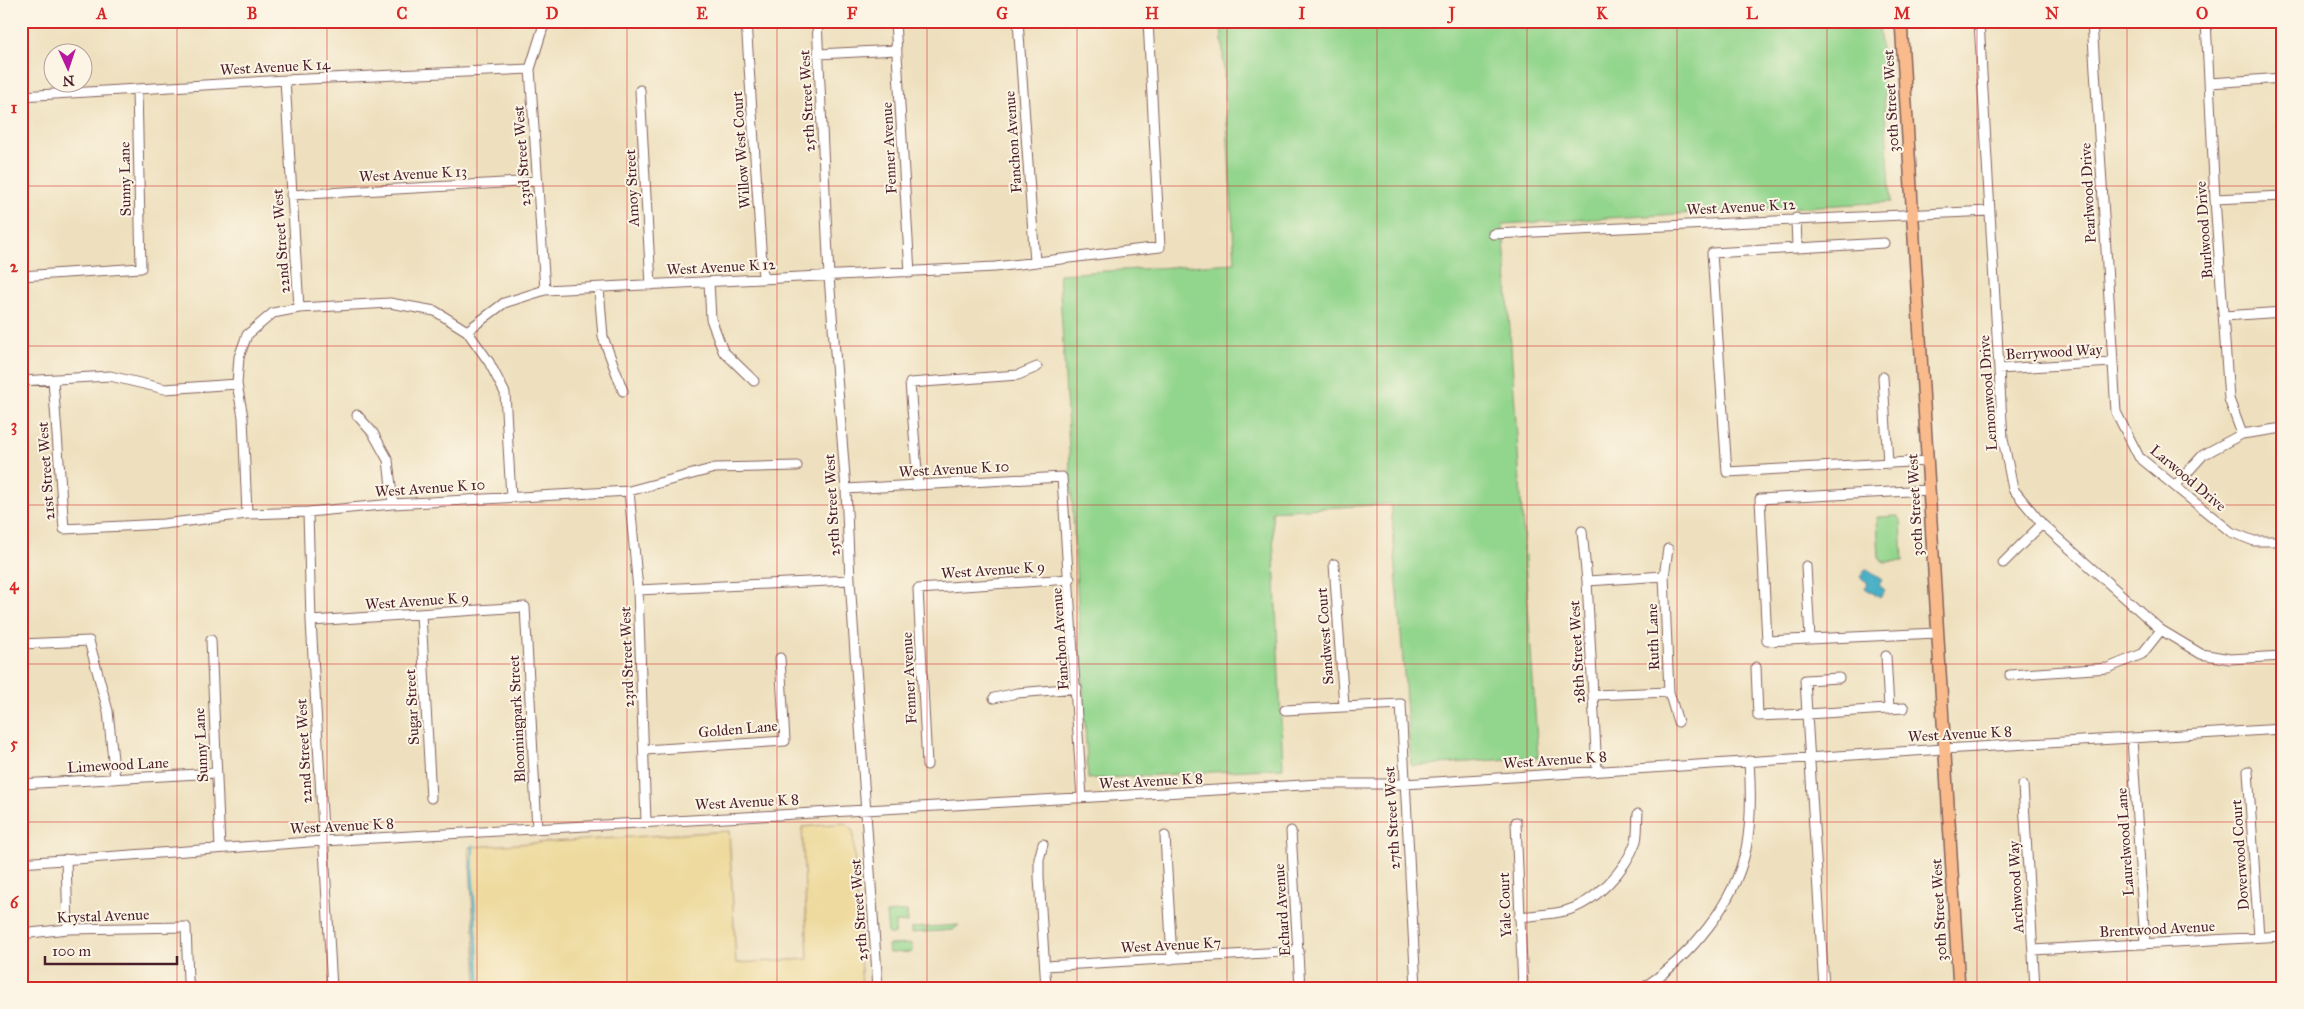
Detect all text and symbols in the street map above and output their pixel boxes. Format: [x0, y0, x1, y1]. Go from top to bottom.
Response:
text: A [96, 4, 108, 23]
text: B [247, 4, 257, 23]
text: C [397, 4, 408, 23]
text: D [546, 4, 559, 23]
text: E [696, 4, 708, 23]
text: F [847, 4, 858, 23]
text: G [996, 4, 1008, 23]
text: H [1145, 4, 1159, 23]
text: I [1299, 4, 1306, 23]
text: J [1447, 4, 1456, 24]
text: K [1596, 4, 1608, 23]
text: L [1746, 4, 1758, 23]
text: M [1894, 4, 1911, 23]
text: N [2045, 4, 2059, 23]
text: O [2196, 4, 2208, 23]
north arrow [42, 42, 92, 92]
street label: 25th Street West [795, 49, 819, 153]
street label: 30th Street West [1879, 49, 1903, 153]
street label: West Avenue K 14 [219, 55, 331, 79]
text: N [62, 72, 75, 89]
street label: Willow West Court [728, 90, 754, 209]
street label: Fanchon Avenue [1000, 90, 1026, 194]
text: 1 [11, 98, 18, 117]
street label: Fenner Avenue [878, 102, 900, 194]
street label: 23rd Street West [509, 104, 534, 207]
street label: Sunny Lane [115, 142, 135, 216]
street label: Pearlwood Drive [2076, 142, 2100, 244]
street label: Amoy Street [621, 148, 643, 228]
street label: West Avenue K 13 [359, 162, 467, 186]
street label: Burlwood Drive [2192, 181, 2216, 279]
street label: 22nd Street West [268, 187, 294, 294]
street label: West Avenue K 12 [1686, 195, 1797, 219]
street label: West Avenue K 12 [666, 255, 777, 279]
text: 2 [10, 257, 19, 276]
street label: Lemonwood Drive [1975, 334, 2001, 452]
street label: Berrywood Way [2005, 340, 2104, 364]
text: 3 [11, 416, 17, 436]
street label: 21st Street West [34, 421, 58, 521]
street label: Larwood Drive [2146, 441, 2230, 515]
street label: 25th Street West [820, 453, 844, 557]
street label: 30th Street West [1903, 453, 1927, 557]
street label: West Avenue K 10 [898, 457, 1010, 481]
street label: West Avenue K 10 [374, 475, 486, 501]
street label: West Avenue K 9 [940, 557, 1046, 583]
text: 4 [10, 575, 20, 595]
street label: Sandwest Court [1313, 586, 1337, 685]
street label: Fanchon Avenue [1047, 587, 1073, 691]
street label: West Avenue K 9 [364, 588, 470, 614]
street label: 28th Street West [1565, 599, 1589, 704]
street label: Ruth Lane [1643, 603, 1663, 671]
street label: 23rd Street West [616, 606, 638, 708]
street label: Fenner Avenue [898, 632, 920, 724]
street label: Bloomingpark Street [505, 654, 529, 783]
street label: Sugar Street [401, 668, 423, 745]
street label: 22nd Street West [292, 698, 316, 804]
street label: Sunny Lane [190, 707, 212, 783]
street label: Golden Lane [698, 717, 778, 741]
street label: West Avenue K 8 [1908, 722, 2012, 746]
text: 5 [10, 734, 18, 753]
street label: West Avenue K 8 [1502, 747, 1608, 773]
street label: Limewood Lane [67, 753, 169, 777]
street label: 27th Street West [1380, 765, 1404, 870]
street label: West Avenue K 8 [1099, 769, 1203, 793]
street label: Laurelwood Lane [2112, 787, 2138, 897]
street label: West Avenue K 8 [695, 790, 799, 814]
street label: Doverwood Court [2227, 798, 2253, 911]
street label: West Avenue K 8 [290, 814, 394, 838]
street label: Archwood Way [2005, 839, 2027, 935]
street label: 25th Street West [846, 858, 872, 962]
street label: 30th Street West [1927, 858, 1951, 962]
street label: Echard Avenue [1270, 863, 1294, 957]
street label: Yale Court [1495, 871, 1515, 938]
text: 6 [10, 893, 19, 912]
street label: Krystal Avenue [56, 905, 150, 927]
street label: Brentwood Avenue [2099, 917, 2215, 941]
street label: West Avenue K7 [1120, 933, 1222, 957]
scale bar [45, 934, 178, 966]
text: 100 m [52, 942, 92, 960]

